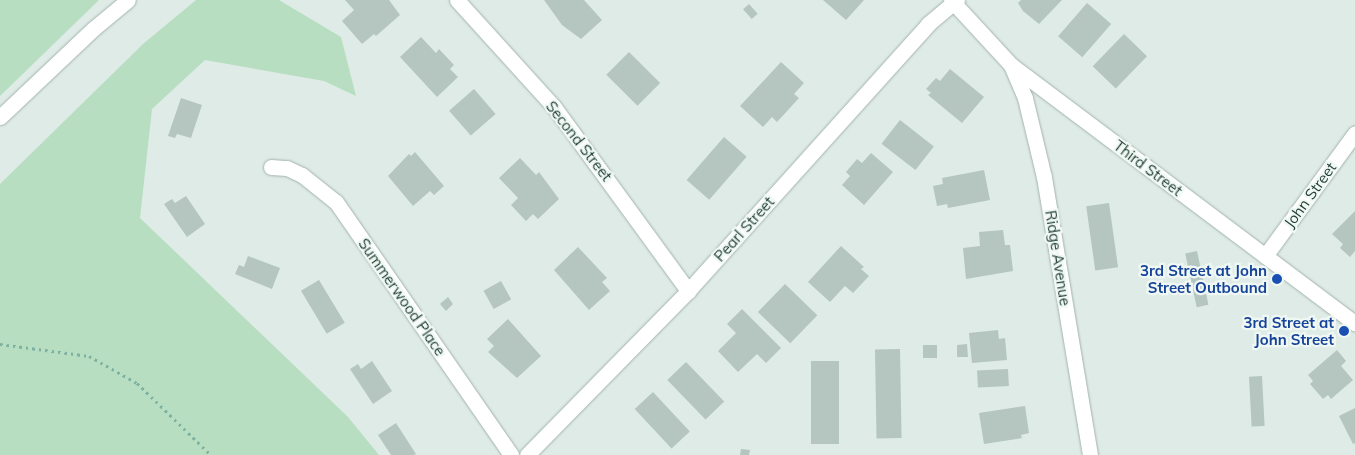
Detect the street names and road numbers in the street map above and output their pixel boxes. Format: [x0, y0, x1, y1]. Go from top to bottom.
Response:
street label: Second Street [542, 97, 616, 185]
street label: Third Street [1110, 136, 1186, 200]
street label: John Street [1280, 159, 1340, 231]
street label: Pearl Street [710, 193, 778, 265]
street label: Ridge Avenue [1042, 209, 1074, 307]
street label: Summerwood Place [355, 235, 449, 359]

